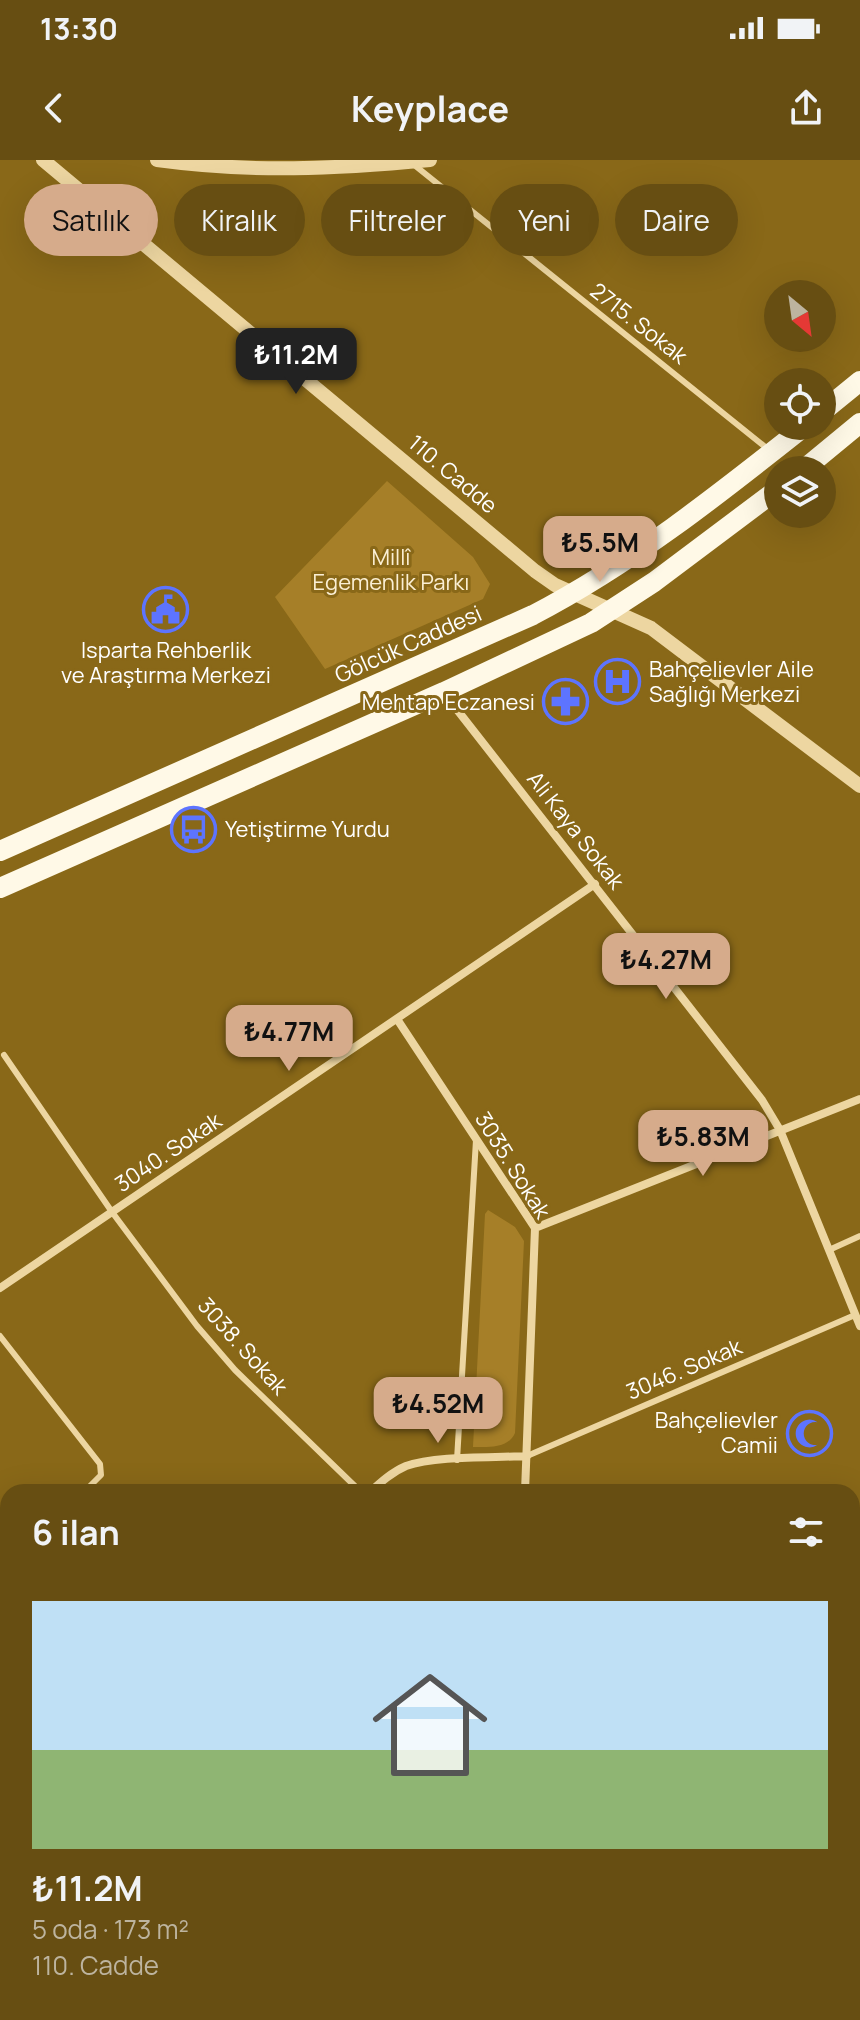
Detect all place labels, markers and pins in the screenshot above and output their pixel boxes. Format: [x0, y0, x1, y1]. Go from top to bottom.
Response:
pin: ₺11.2M [231, 328, 361, 396]
pin: ₺5.5M [544, 516, 656, 584]
public building icon: Isparta Rehberlik ve Araştırma Merkezi [142, 585, 190, 633]
place label: Isparta Rehberlik ve Araştırma Merkezi [61, 635, 271, 690]
place label: Bahçelievler Aile Sağlığı Merkezi [649, 654, 814, 709]
hospital icon: Bahçelievler Aile Sağlığı Merkezi [594, 658, 642, 706]
pharmacy icon: Mehtap Eczanesi [542, 678, 590, 726]
place label: Mehtap Eczanesi [362, 687, 535, 717]
bus stop icon: Yetiştirme Yurdu [170, 805, 218, 853]
place label: Yetiştirme Yurdu [225, 814, 390, 844]
pin: ₺4.27M [601, 933, 731, 1001]
pin: ₺4.77M [224, 1005, 354, 1073]
pin: ₺5.83M [638, 1110, 768, 1178]
pin: ₺4.52M [373, 1377, 503, 1445]
place label: Bahçelievler Camii [655, 1405, 778, 1460]
mosque icon: Bahçelievler Camii [785, 1409, 833, 1457]

